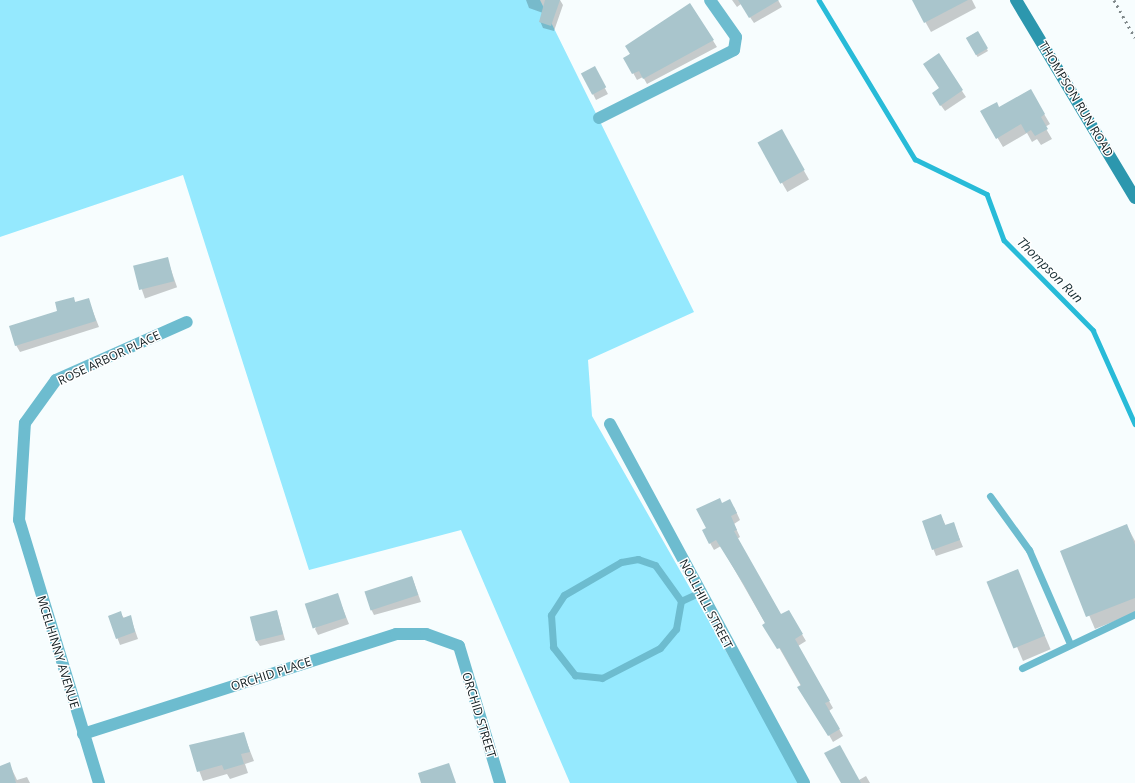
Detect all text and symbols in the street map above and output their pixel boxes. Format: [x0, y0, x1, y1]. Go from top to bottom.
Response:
street label: THOMPSON RUN ROAD [1036, 39, 1116, 159]
water label: Thompson Run [1014, 234, 1086, 306]
street label: ROSE ARBOR PLACE [56, 328, 162, 388]
street label: NOLLHILL STREET [676, 557, 736, 651]
street label: MCELHINNY AVENUE [34, 594, 82, 710]
street label: ORCHID PLACE [229, 654, 313, 694]
street label: ORCHID STREET [459, 670, 499, 760]

